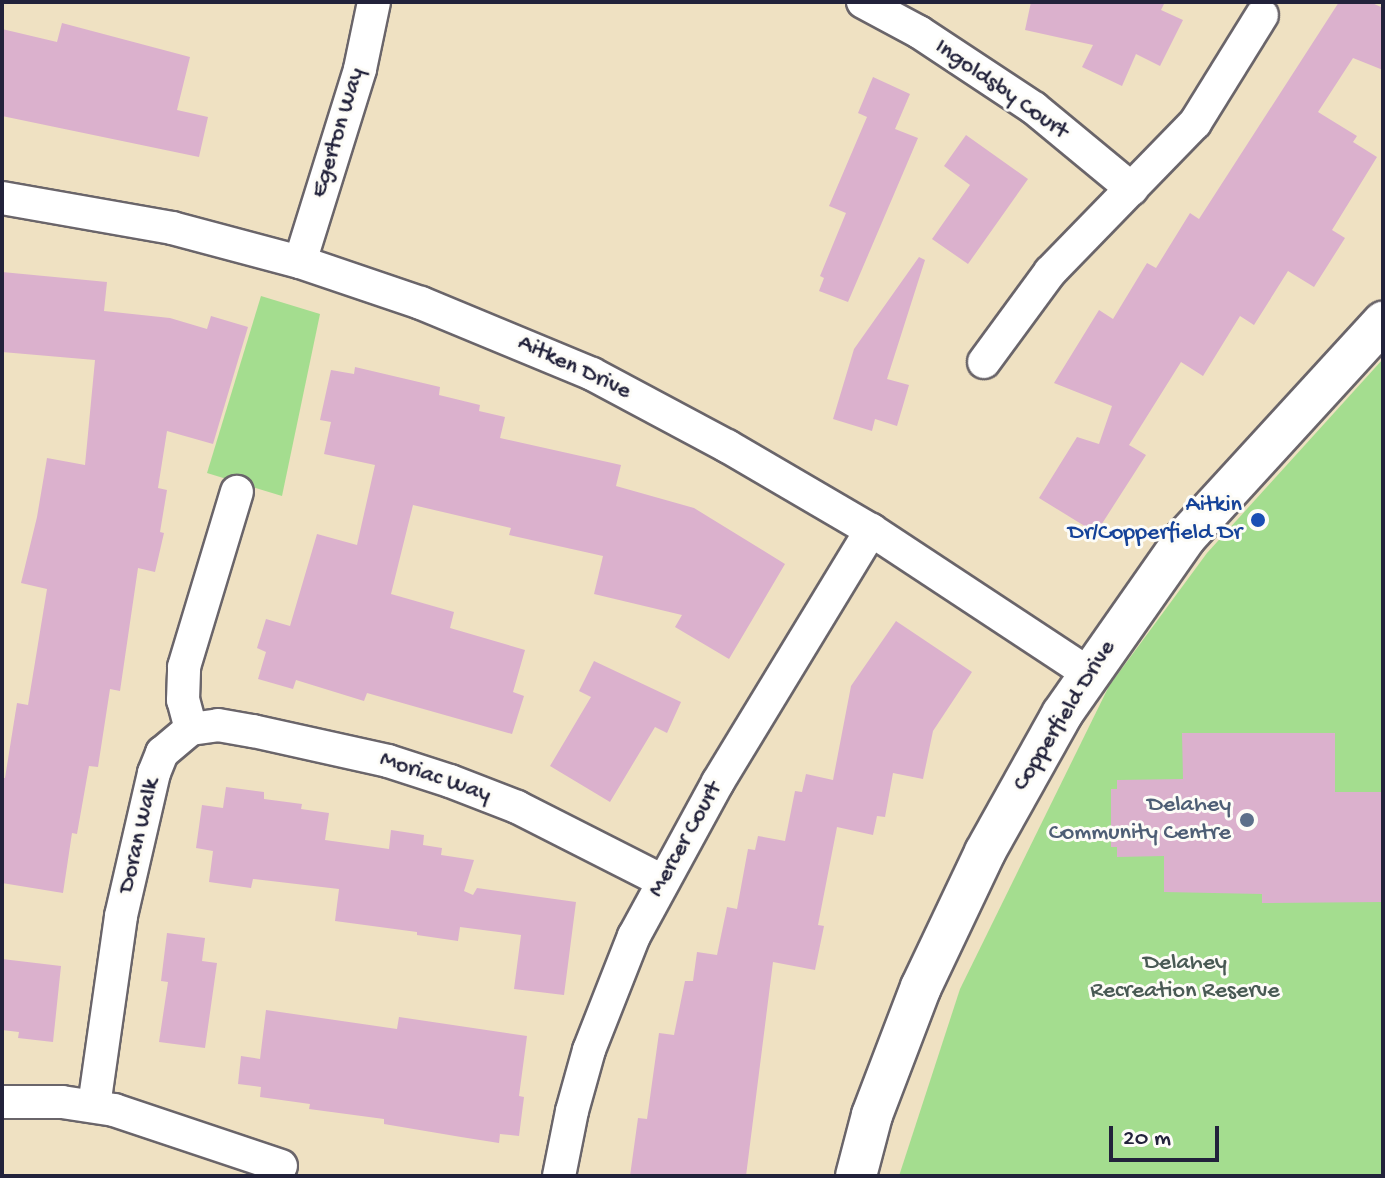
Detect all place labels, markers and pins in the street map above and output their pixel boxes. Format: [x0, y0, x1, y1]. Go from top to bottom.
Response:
place label: Aitkin Dr/Copperfield Dr [1068, 492, 1242, 548]
marker: Aitkin Dr/Copperfield Dr [1249, 511, 1267, 529]
place label: Delahey Community Centre [1049, 792, 1231, 848]
marker: Delahey Community Centre [1238, 811, 1256, 829]

